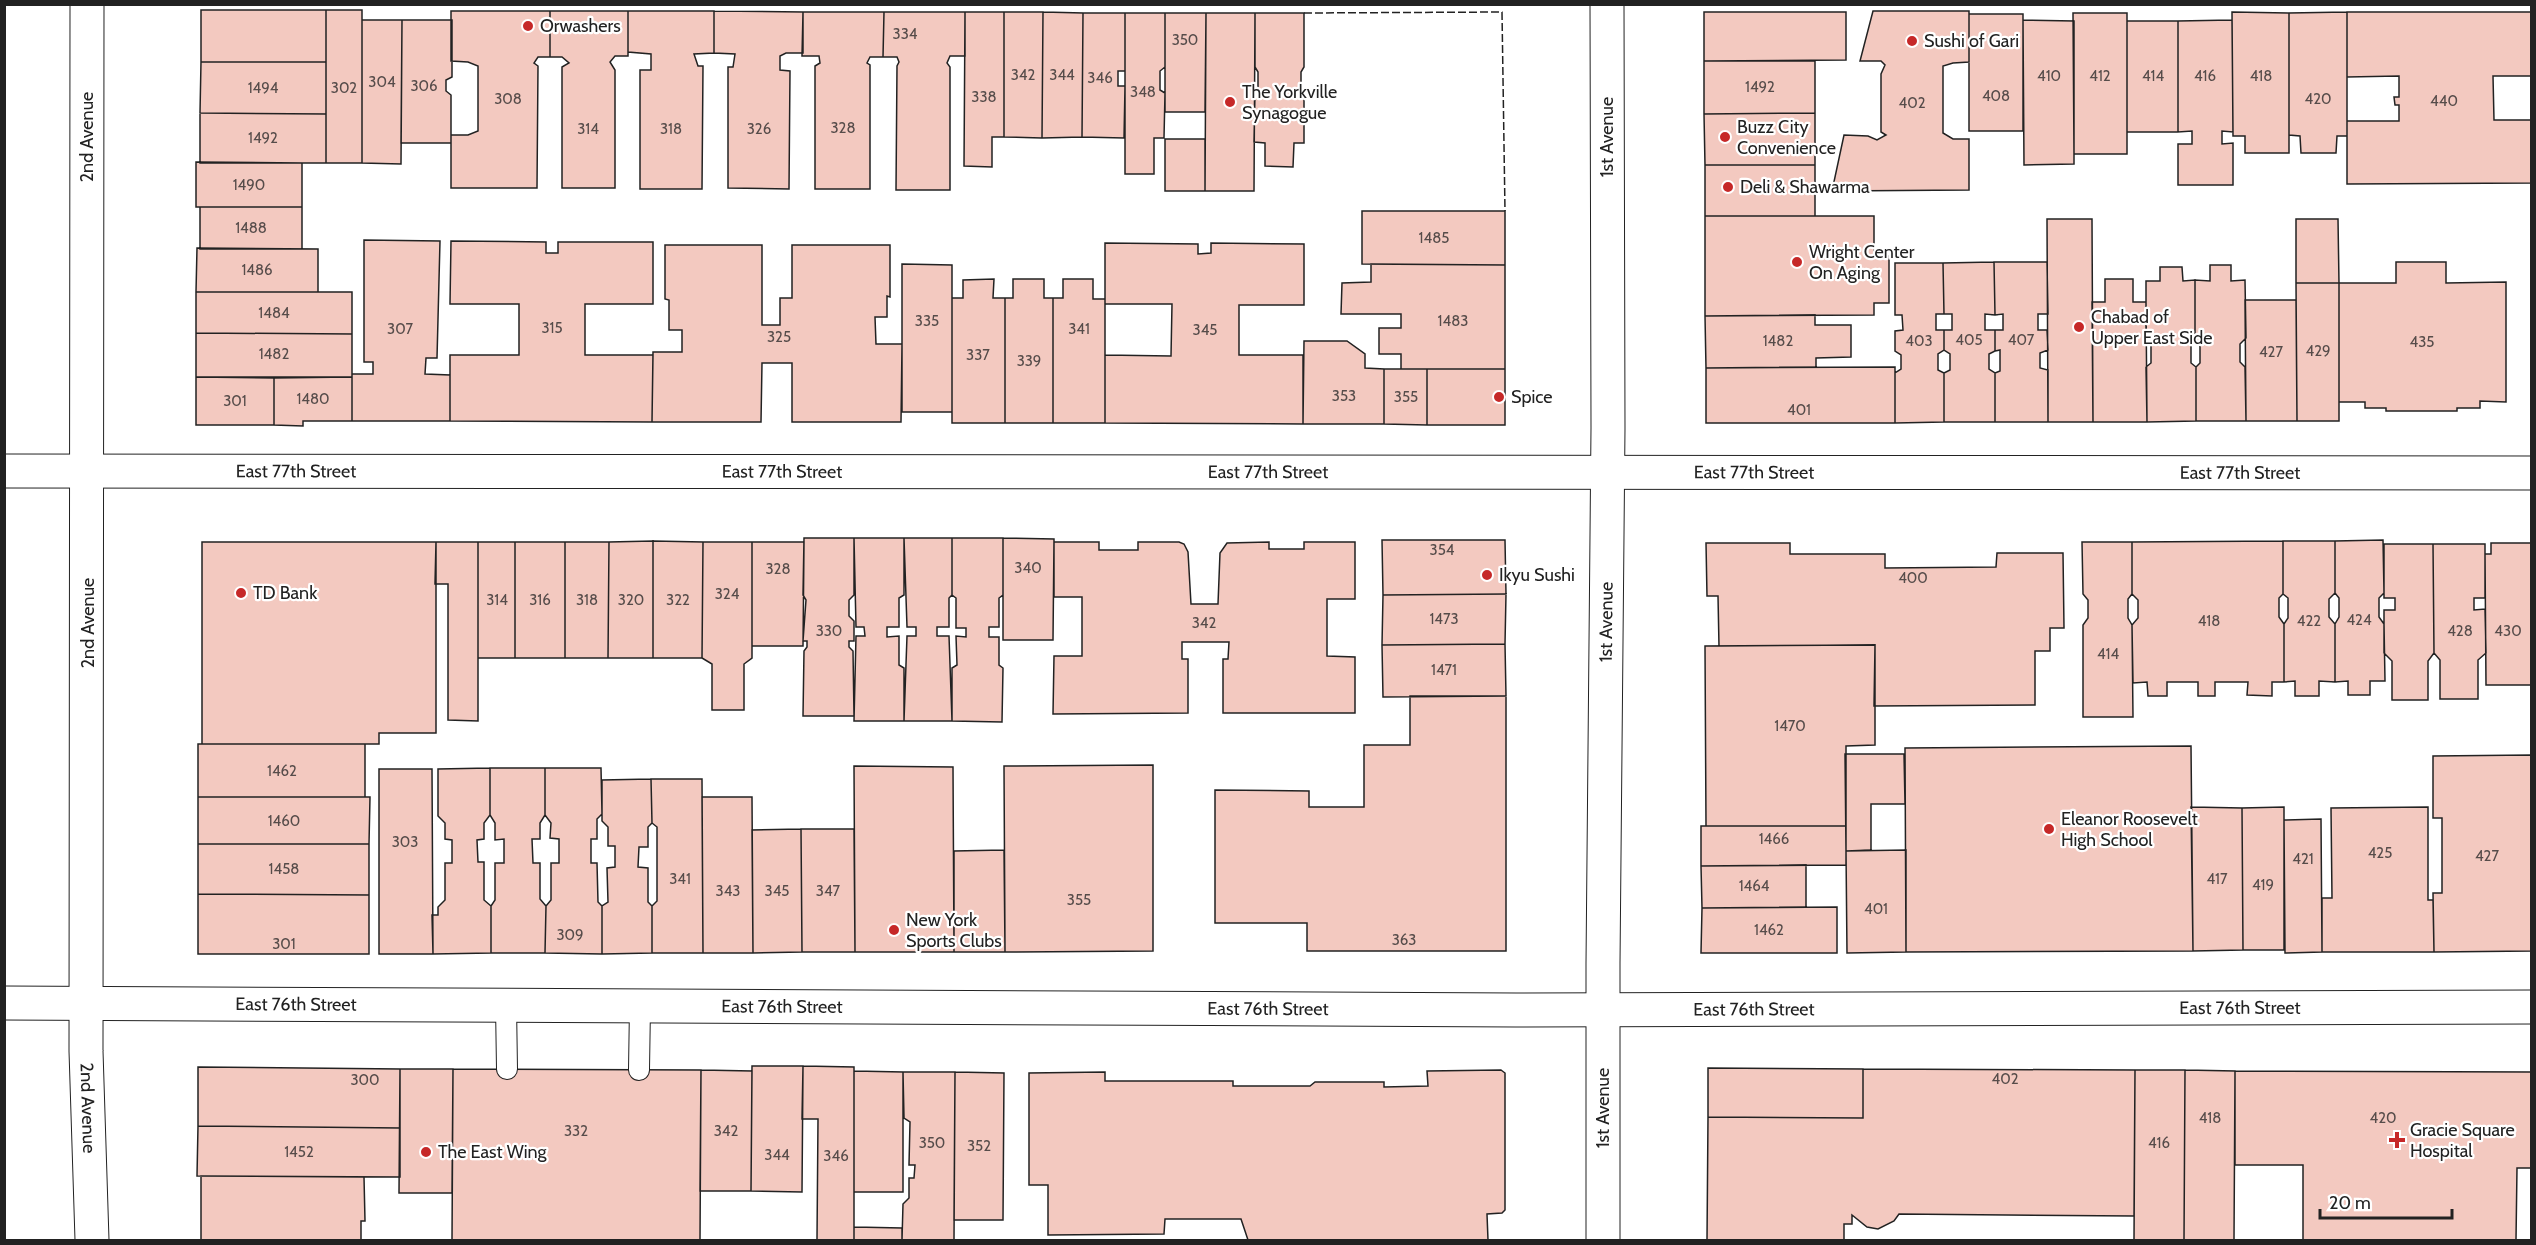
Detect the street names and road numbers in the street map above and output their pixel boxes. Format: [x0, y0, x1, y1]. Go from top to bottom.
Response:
street label: 2nd Avenue [76, 92, 98, 182]
street label: 1st Avenue [1596, 97, 1618, 177]
street label: East 77th Street [236, 460, 356, 482]
street label: East 77th Street [722, 461, 842, 483]
street label: East 77th Street [1208, 461, 1328, 483]
street label: East 77th Street [1694, 461, 1814, 483]
street label: East 77th Street [2180, 462, 2300, 484]
street label: 2nd Avenue [77, 578, 99, 668]
street label: 1st Avenue [1595, 582, 1618, 662]
street label: East 76th Street [235, 993, 357, 1016]
street label: East 76th Street [721, 995, 843, 1018]
street label: East 76th Street [2179, 997, 2301, 1019]
street label: East 76th Street [1207, 998, 1329, 1020]
street label: East 76th Street [1693, 998, 1815, 1020]
street label: 2nd Avenue [75, 1062, 100, 1154]
street label: 1st Avenue [1592, 1068, 1614, 1148]

